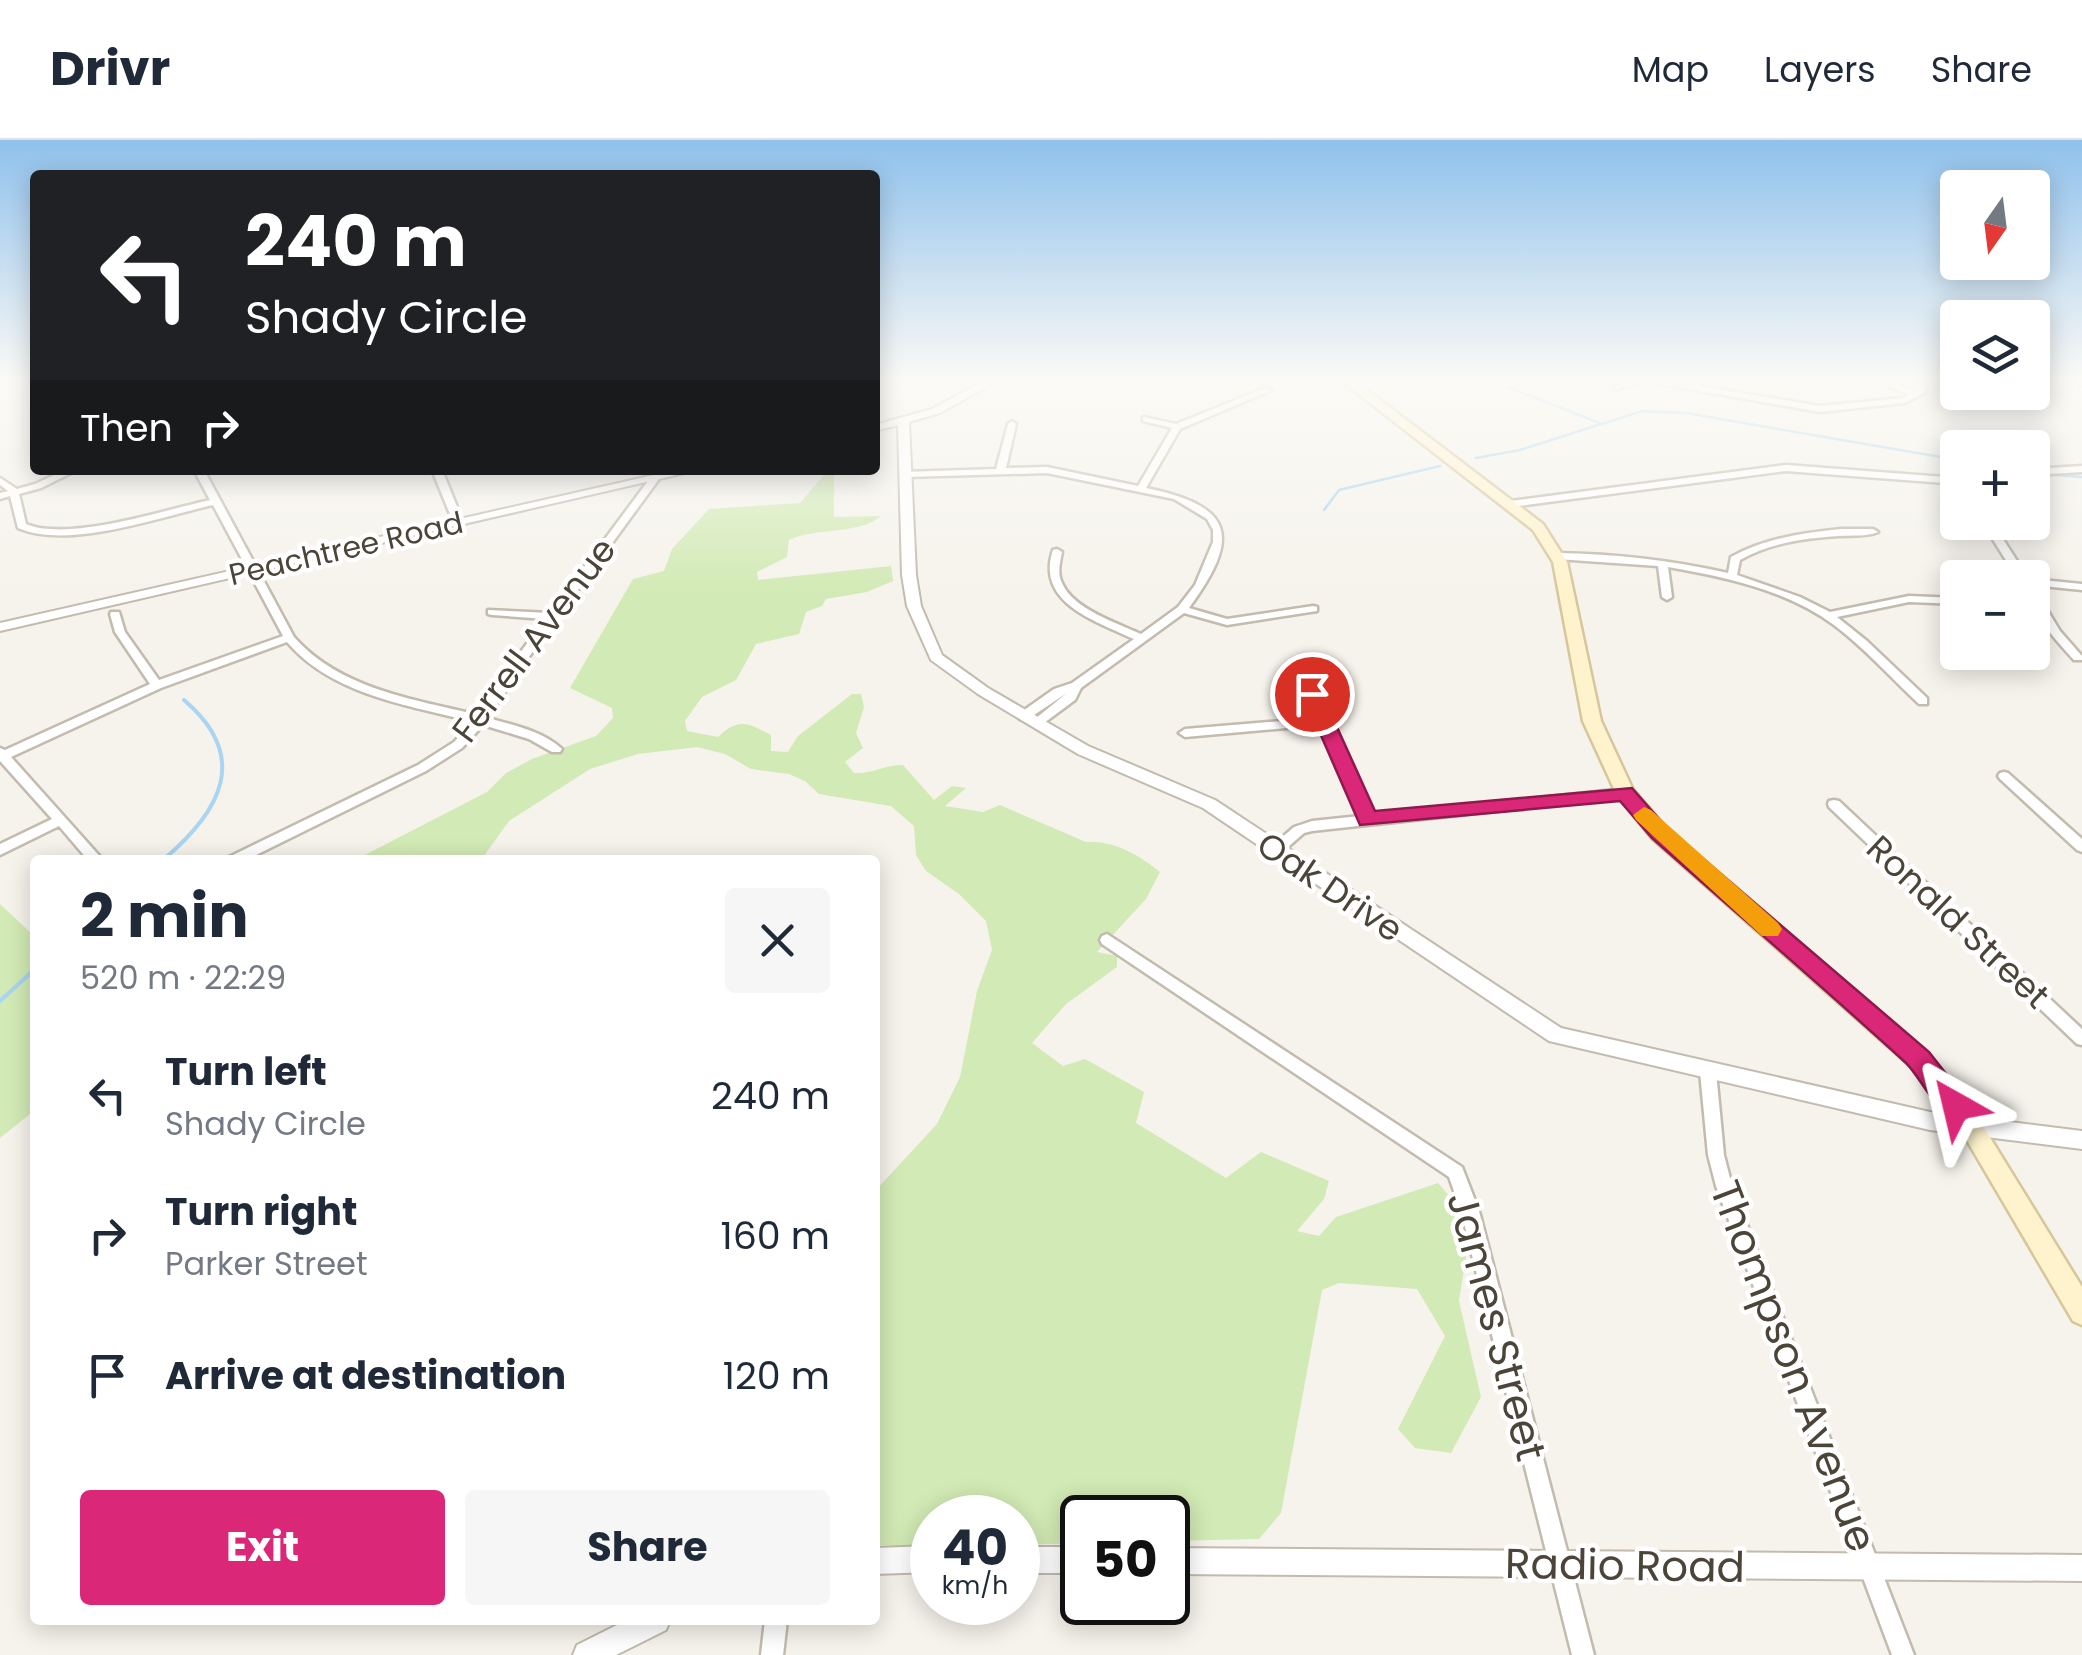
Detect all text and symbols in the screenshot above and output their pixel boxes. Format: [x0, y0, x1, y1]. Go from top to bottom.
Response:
text: Drivr [50, 35, 170, 102]
text: Map [1632, 45, 1709, 94]
text: Layers [1764, 45, 1876, 94]
text: Share [1931, 45, 2032, 94]
north arrow [1940, 170, 2050, 280]
map controls [1940, 170, 2050, 670]
text: 240 m [245, 192, 467, 291]
icon: left [80, 210, 210, 340]
text: Shady Circle [245, 286, 527, 349]
button: layers [1940, 300, 2050, 410]
icon: right [193, 400, 248, 455]
text: Then [80, 401, 173, 454]
button: + [1940, 430, 2050, 540]
street label: Peachtree Road [225, 501, 467, 596]
street label: Ferrell Avenue [440, 527, 627, 752]
button: − [1940, 560, 2050, 670]
pin [1270, 652, 1355, 737]
icon: arrive [1285, 667, 1340, 722]
street label: Oak Drive [1248, 820, 1413, 953]
street label: Ronald Street [1856, 824, 2061, 1019]
text: 2 min [80, 874, 249, 958]
button: close [725, 888, 830, 993]
text: 520 m · 22:29 [80, 955, 286, 1000]
text: Turn left [165, 1045, 327, 1098]
position arrow [1904, 1054, 2008, 1158]
icon: left [80, 1068, 135, 1123]
text: 240 m [711, 1069, 830, 1122]
text: Shady Circle [165, 1101, 366, 1146]
street label: Thompson Avenue [1696, 1172, 1891, 1560]
text: Turn right [165, 1185, 357, 1238]
street label: James Street [1432, 1185, 1561, 1467]
icon: right [80, 1208, 135, 1263]
text: 160 m [721, 1209, 830, 1262]
text: Parker Street [165, 1241, 368, 1286]
icon: arrive [80, 1348, 135, 1403]
text: Arrive at destination [165, 1349, 566, 1402]
text: 120 m [723, 1349, 830, 1402]
button: Exit [80, 1490, 445, 1605]
button: Share [465, 1490, 830, 1605]
speed limit sign: 50 [1060, 1495, 1190, 1625]
text: 40 [942, 1512, 1008, 1583]
street label: Radio Road [1505, 1534, 1745, 1597]
text: km/h [942, 1568, 1008, 1603]

